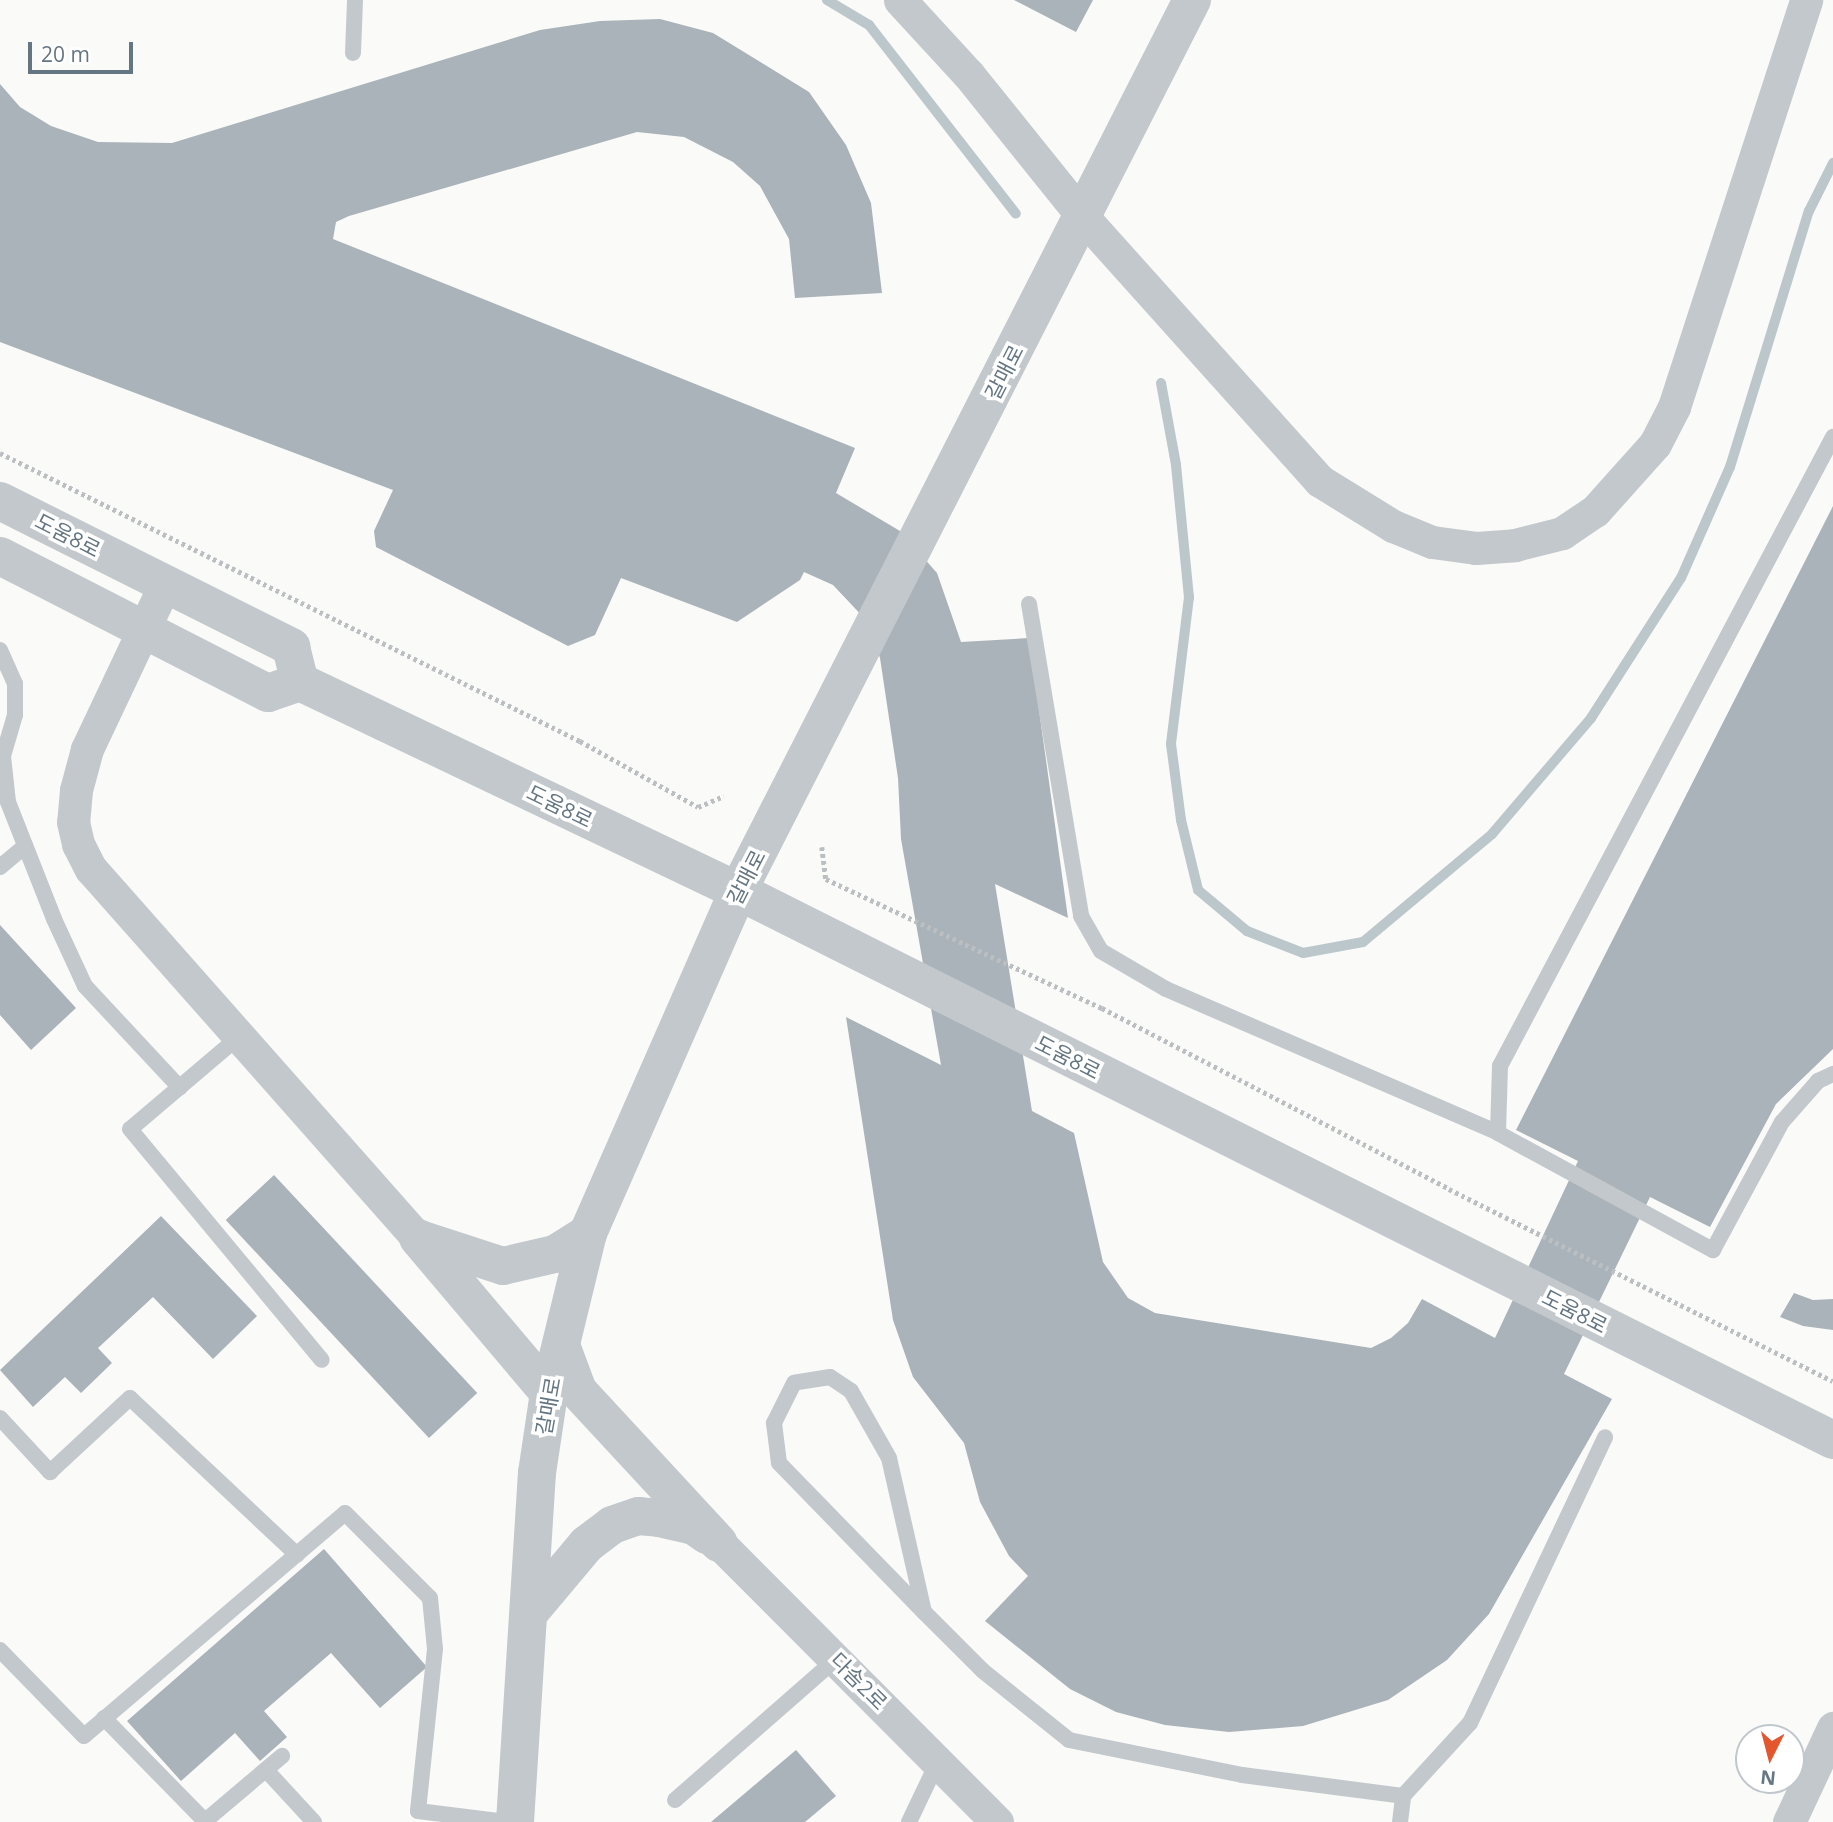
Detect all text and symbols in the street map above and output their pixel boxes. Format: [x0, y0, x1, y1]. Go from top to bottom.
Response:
scale bar [32, 28, 136, 72]
text: 20 m [41, 40, 90, 68]
street label: 갈매로 [980, 340, 1028, 404]
street label: 도움8로 [31, 508, 105, 562]
street label: 도움8로 [523, 779, 597, 833]
street label: 갈매로 [722, 845, 770, 909]
street label: 도움8로 [1031, 1030, 1105, 1084]
street label: 도움8로 [1538, 1284, 1612, 1338]
street label: 갈매로 [531, 1375, 565, 1437]
street label: 다솜2로 [825, 1647, 893, 1715]
north arrow [1735, 1724, 1805, 1794]
text: N [1759, 1764, 1777, 1792]

